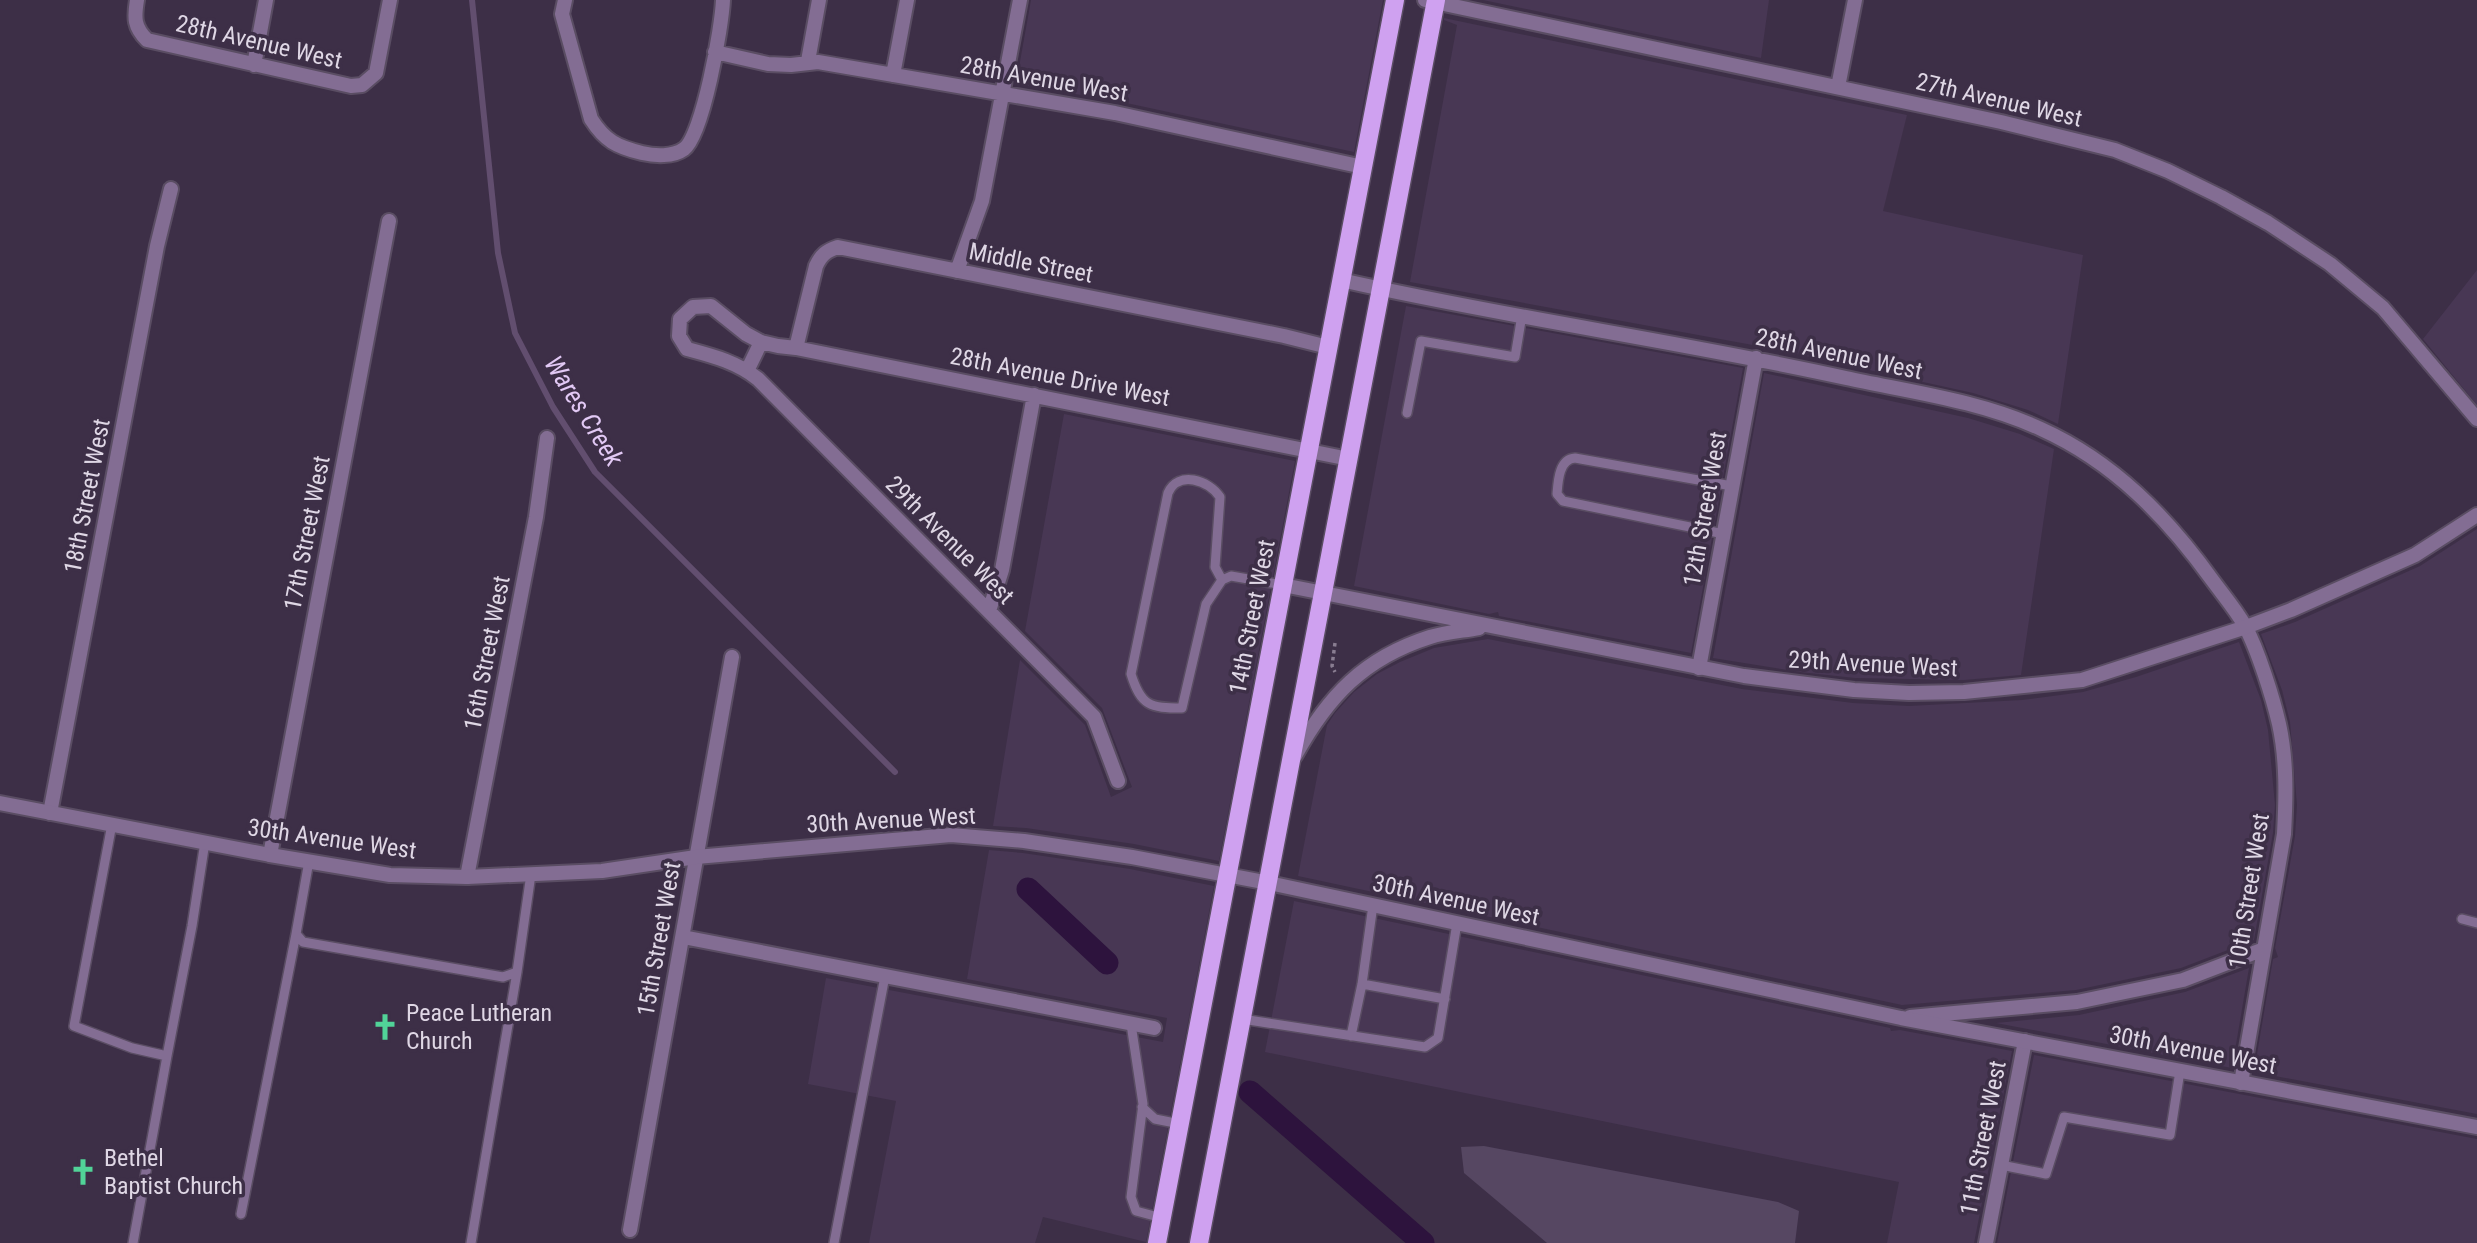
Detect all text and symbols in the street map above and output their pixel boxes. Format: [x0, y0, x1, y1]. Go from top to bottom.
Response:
street label: 28th Avenue West [173, 9, 345, 75]
street label: 28th Avenue West [958, 50, 1130, 108]
street label: 27th Avenue West [1913, 67, 2085, 133]
street label: Middle Street [967, 237, 1095, 289]
street label: 28th Avenue West [1753, 323, 1925, 385]
street label: 28th Avenue Drive West [948, 342, 1172, 412]
water label: Wares Creek [538, 350, 630, 472]
street label: 18th Street West [58, 416, 116, 576]
street label: 12th Street West [1678, 429, 1732, 589]
street label: 17th Street West [278, 453, 336, 613]
street label: 29th Avenue West [880, 470, 1020, 610]
street label: 14th Street West [1223, 537, 1281, 697]
street label: 16th Street West [458, 573, 516, 733]
street label: 29th Avenue West [1788, 646, 1958, 682]
street label: 30th Avenue West [806, 802, 976, 838]
street label: 10th Street West [2223, 811, 2275, 971]
street label: 30th Avenue West [246, 813, 418, 865]
street label: 15th Street West [632, 859, 686, 1019]
street label: 30th Avenue West [1370, 869, 1542, 931]
place label: Peace Lutheran Church [406, 999, 552, 1055]
church icon: Peace Lutheran Church [370, 1012, 400, 1042]
street label: 30th Avenue West [2107, 1020, 2279, 1080]
street label: 11th Street West [1954, 1058, 2012, 1218]
place label: Bethel Baptist Church [104, 1144, 243, 1200]
church icon: Bethel Baptist Church [68, 1157, 98, 1187]

